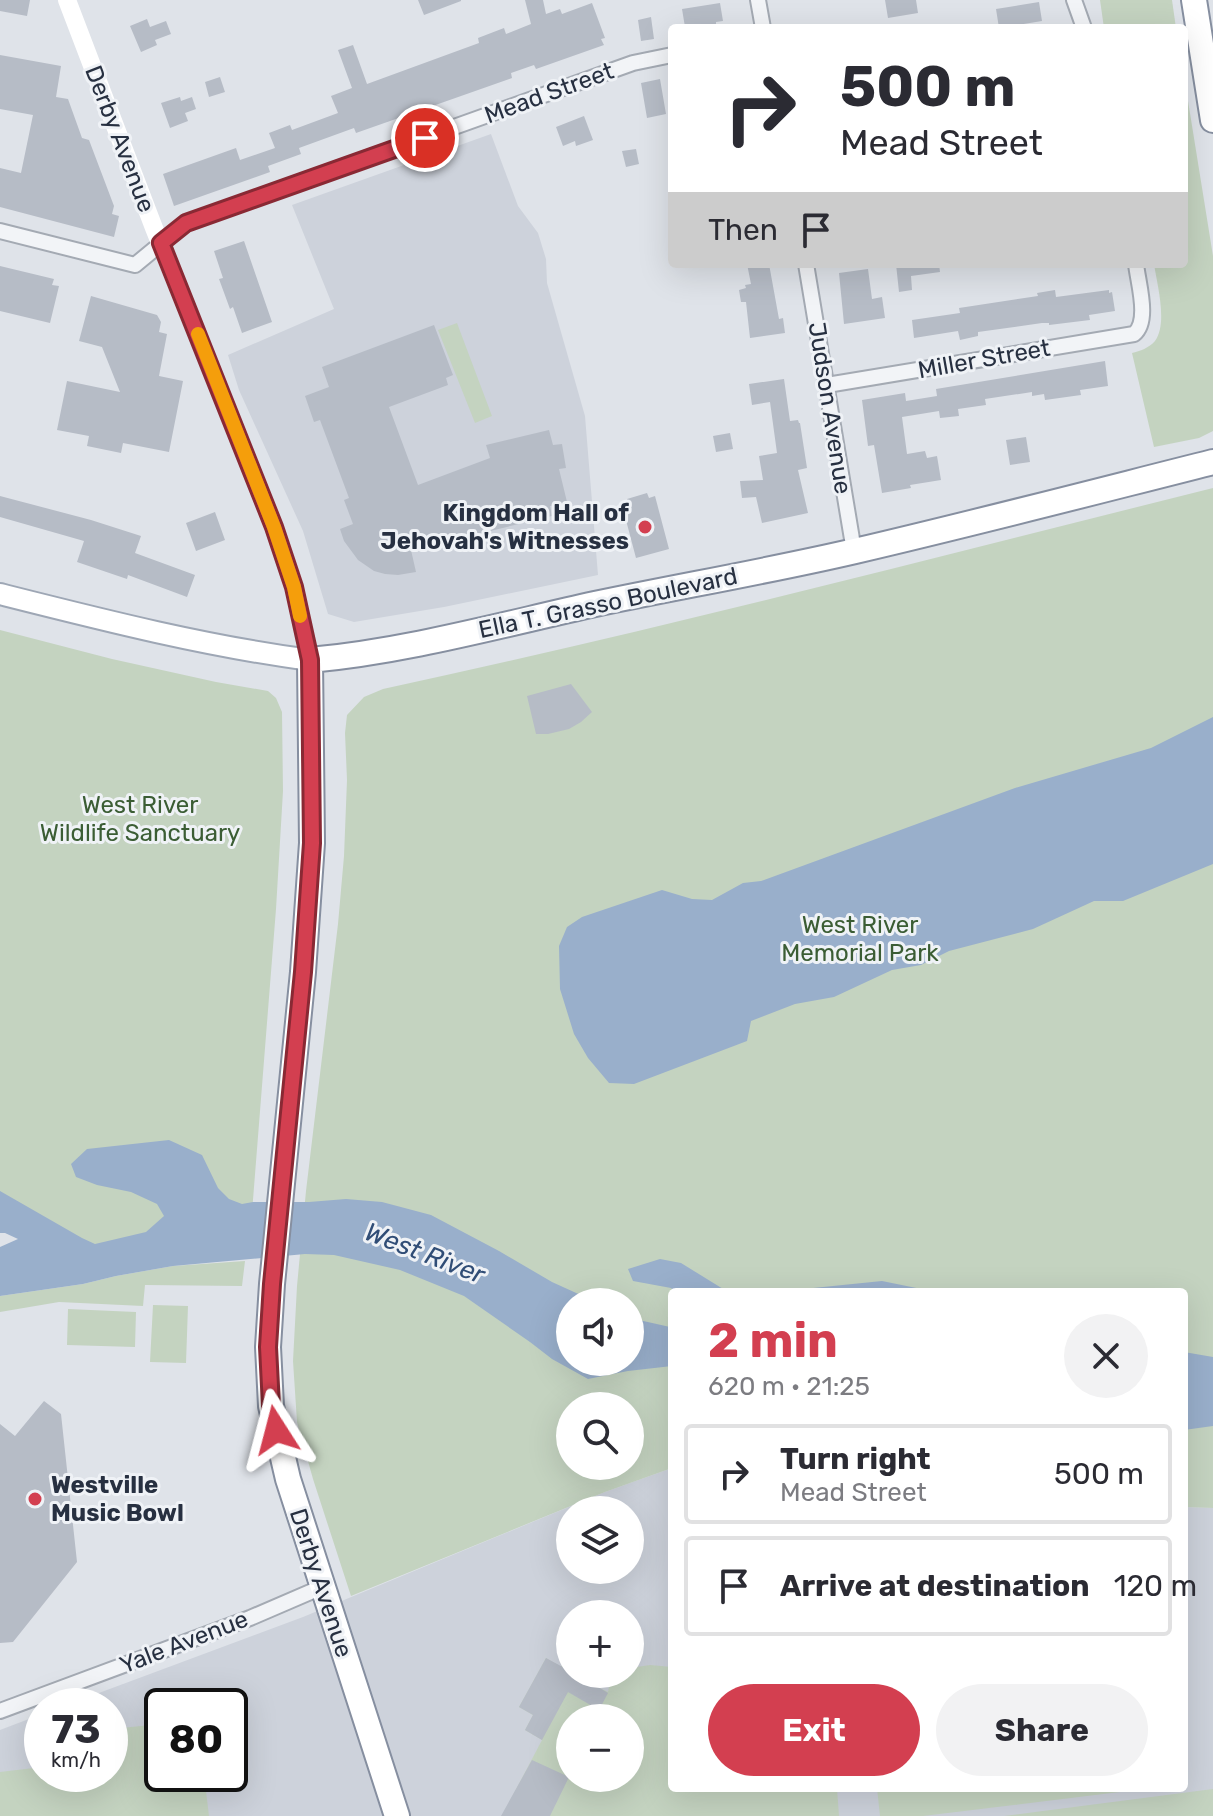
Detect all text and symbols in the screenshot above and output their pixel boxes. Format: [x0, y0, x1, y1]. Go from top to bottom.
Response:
text: 500 m [840, 54, 1016, 120]
icon: right [708, 56, 812, 160]
street label: Mead Street [481, 57, 617, 129]
street label: Derby Avenue [79, 62, 161, 216]
pin [391, 104, 459, 172]
icon: arrive [403, 116, 447, 160]
text: Mead Street [840, 121, 1043, 164]
icon: arrive [794, 208, 838, 252]
text: Then [708, 212, 778, 248]
street label: Judson Avenue [803, 320, 857, 496]
street label: Miller Street [916, 334, 1052, 384]
place label: Kingdom Hall of Jehovah's Witnesses [381, 499, 629, 555]
marker: Kingdom Hall of Jehovah's Witnesses [636, 518, 654, 536]
street label: Ella T. Grasso Boulevard [476, 562, 740, 644]
park label: West River Wildlife Sanctuary [40, 791, 240, 847]
park label: West River Memorial Park [781, 911, 939, 967]
water label: West River [360, 1216, 490, 1291]
map controls [556, 1288, 644, 1792]
button: sound [556, 1288, 644, 1376]
text: 2 min [708, 1312, 838, 1369]
button: close [1064, 1314, 1148, 1398]
text: 620 m · 21:25 [708, 1371, 870, 1402]
position arrow [234, 1388, 318, 1472]
button: search [556, 1392, 644, 1480]
text: Turn right [780, 1441, 931, 1477]
icon: right [712, 1452, 756, 1496]
text: 500 m [1054, 1456, 1144, 1492]
place label: Westville Music Bowl [51, 1471, 184, 1527]
text: Mead Street [780, 1477, 927, 1508]
marker: Westville Music Bowl [26, 1490, 44, 1508]
button: layers [556, 1496, 644, 1584]
street label: Derby Avenue [284, 1505, 358, 1661]
icon: arrive [712, 1564, 756, 1608]
text: Arrive at destination [780, 1568, 1090, 1604]
text: 120 m [1114, 1568, 1197, 1604]
button: + [556, 1600, 644, 1688]
street label: Yale Avenue [116, 1605, 252, 1679]
button: Exit [708, 1684, 920, 1776]
button: Share [936, 1684, 1148, 1776]
speed limit sign: 80 [144, 1688, 248, 1792]
button: − [556, 1704, 644, 1792]
text: 73 [51, 1706, 101, 1753]
text: km/h [51, 1748, 101, 1772]

